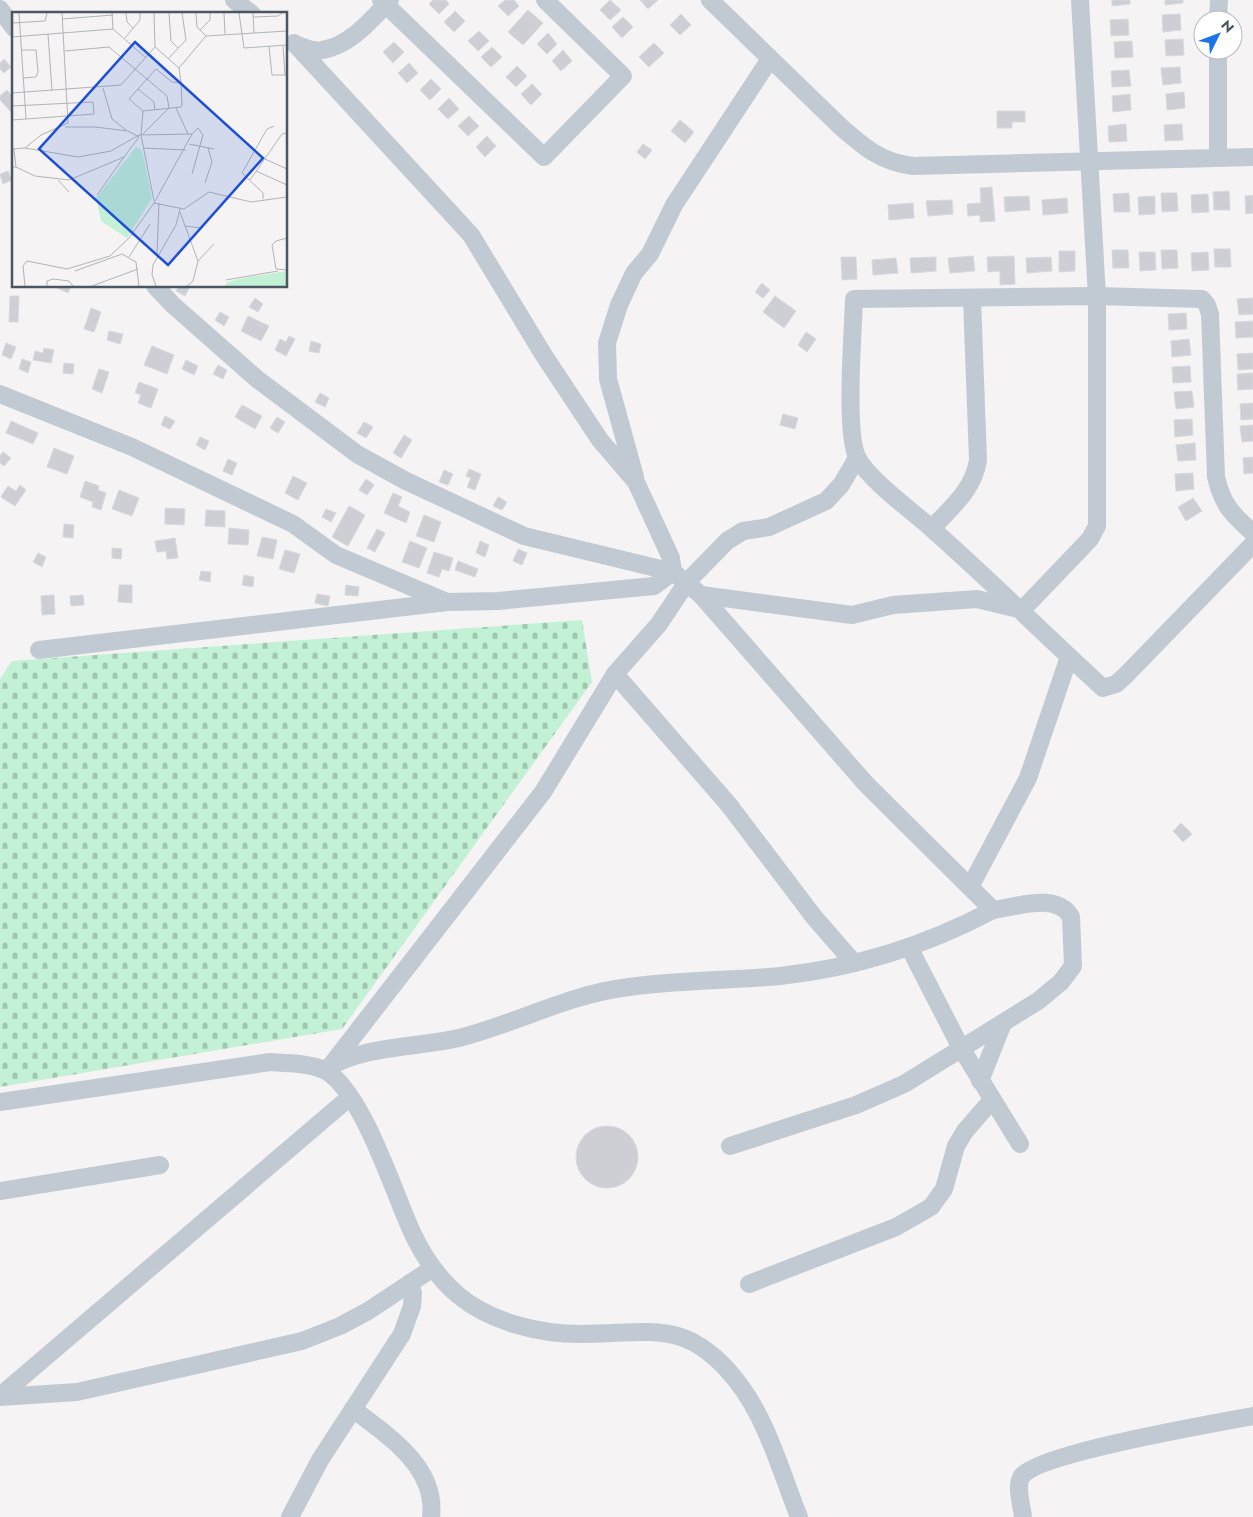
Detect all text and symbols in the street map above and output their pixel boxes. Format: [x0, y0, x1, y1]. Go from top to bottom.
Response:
north arrow [1193, 10, 1243, 60]
inset map [12, 12, 288, 288]
text: N [1217, 15, 1239, 37]

